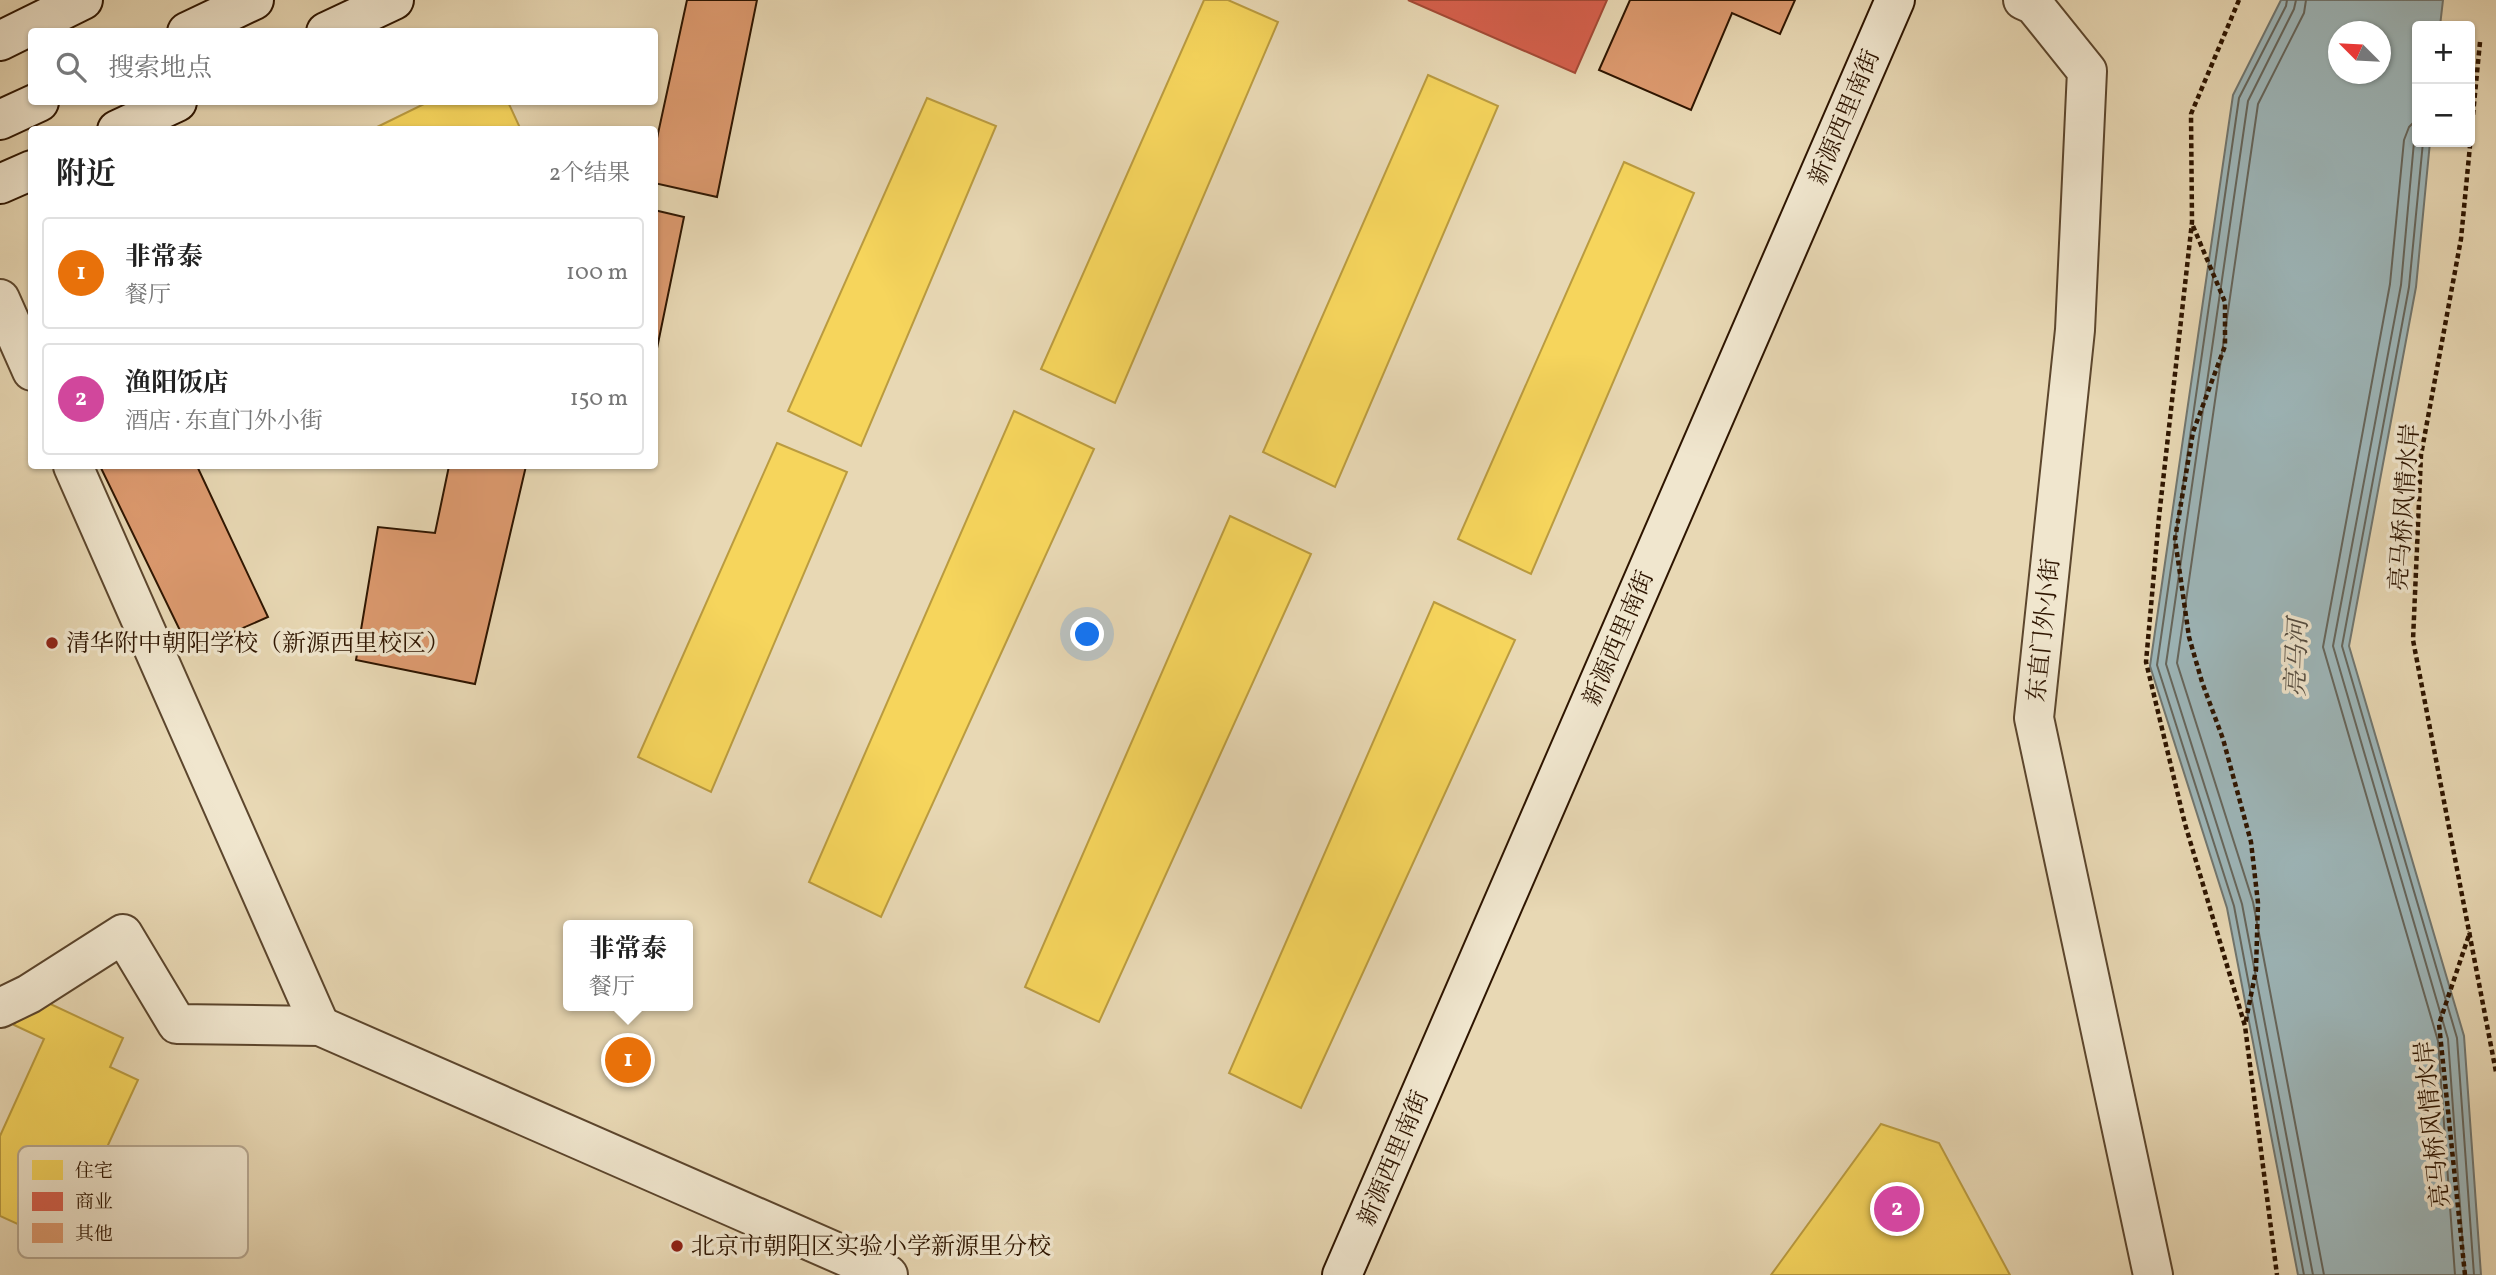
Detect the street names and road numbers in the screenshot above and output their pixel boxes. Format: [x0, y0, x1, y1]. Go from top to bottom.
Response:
street label: 新源西里南街 [1802, 45, 1890, 191]
street label: 亮马桥风情水岸 [2383, 422, 2429, 592]
street label: 东直门外小街 [2021, 557, 2069, 704]
street label: 新源西里南街 [1576, 566, 1664, 712]
street label: 亮马桥风情水岸 [2408, 1038, 2460, 1209]
street label: 新源西里南街 [1351, 1086, 1439, 1232]

